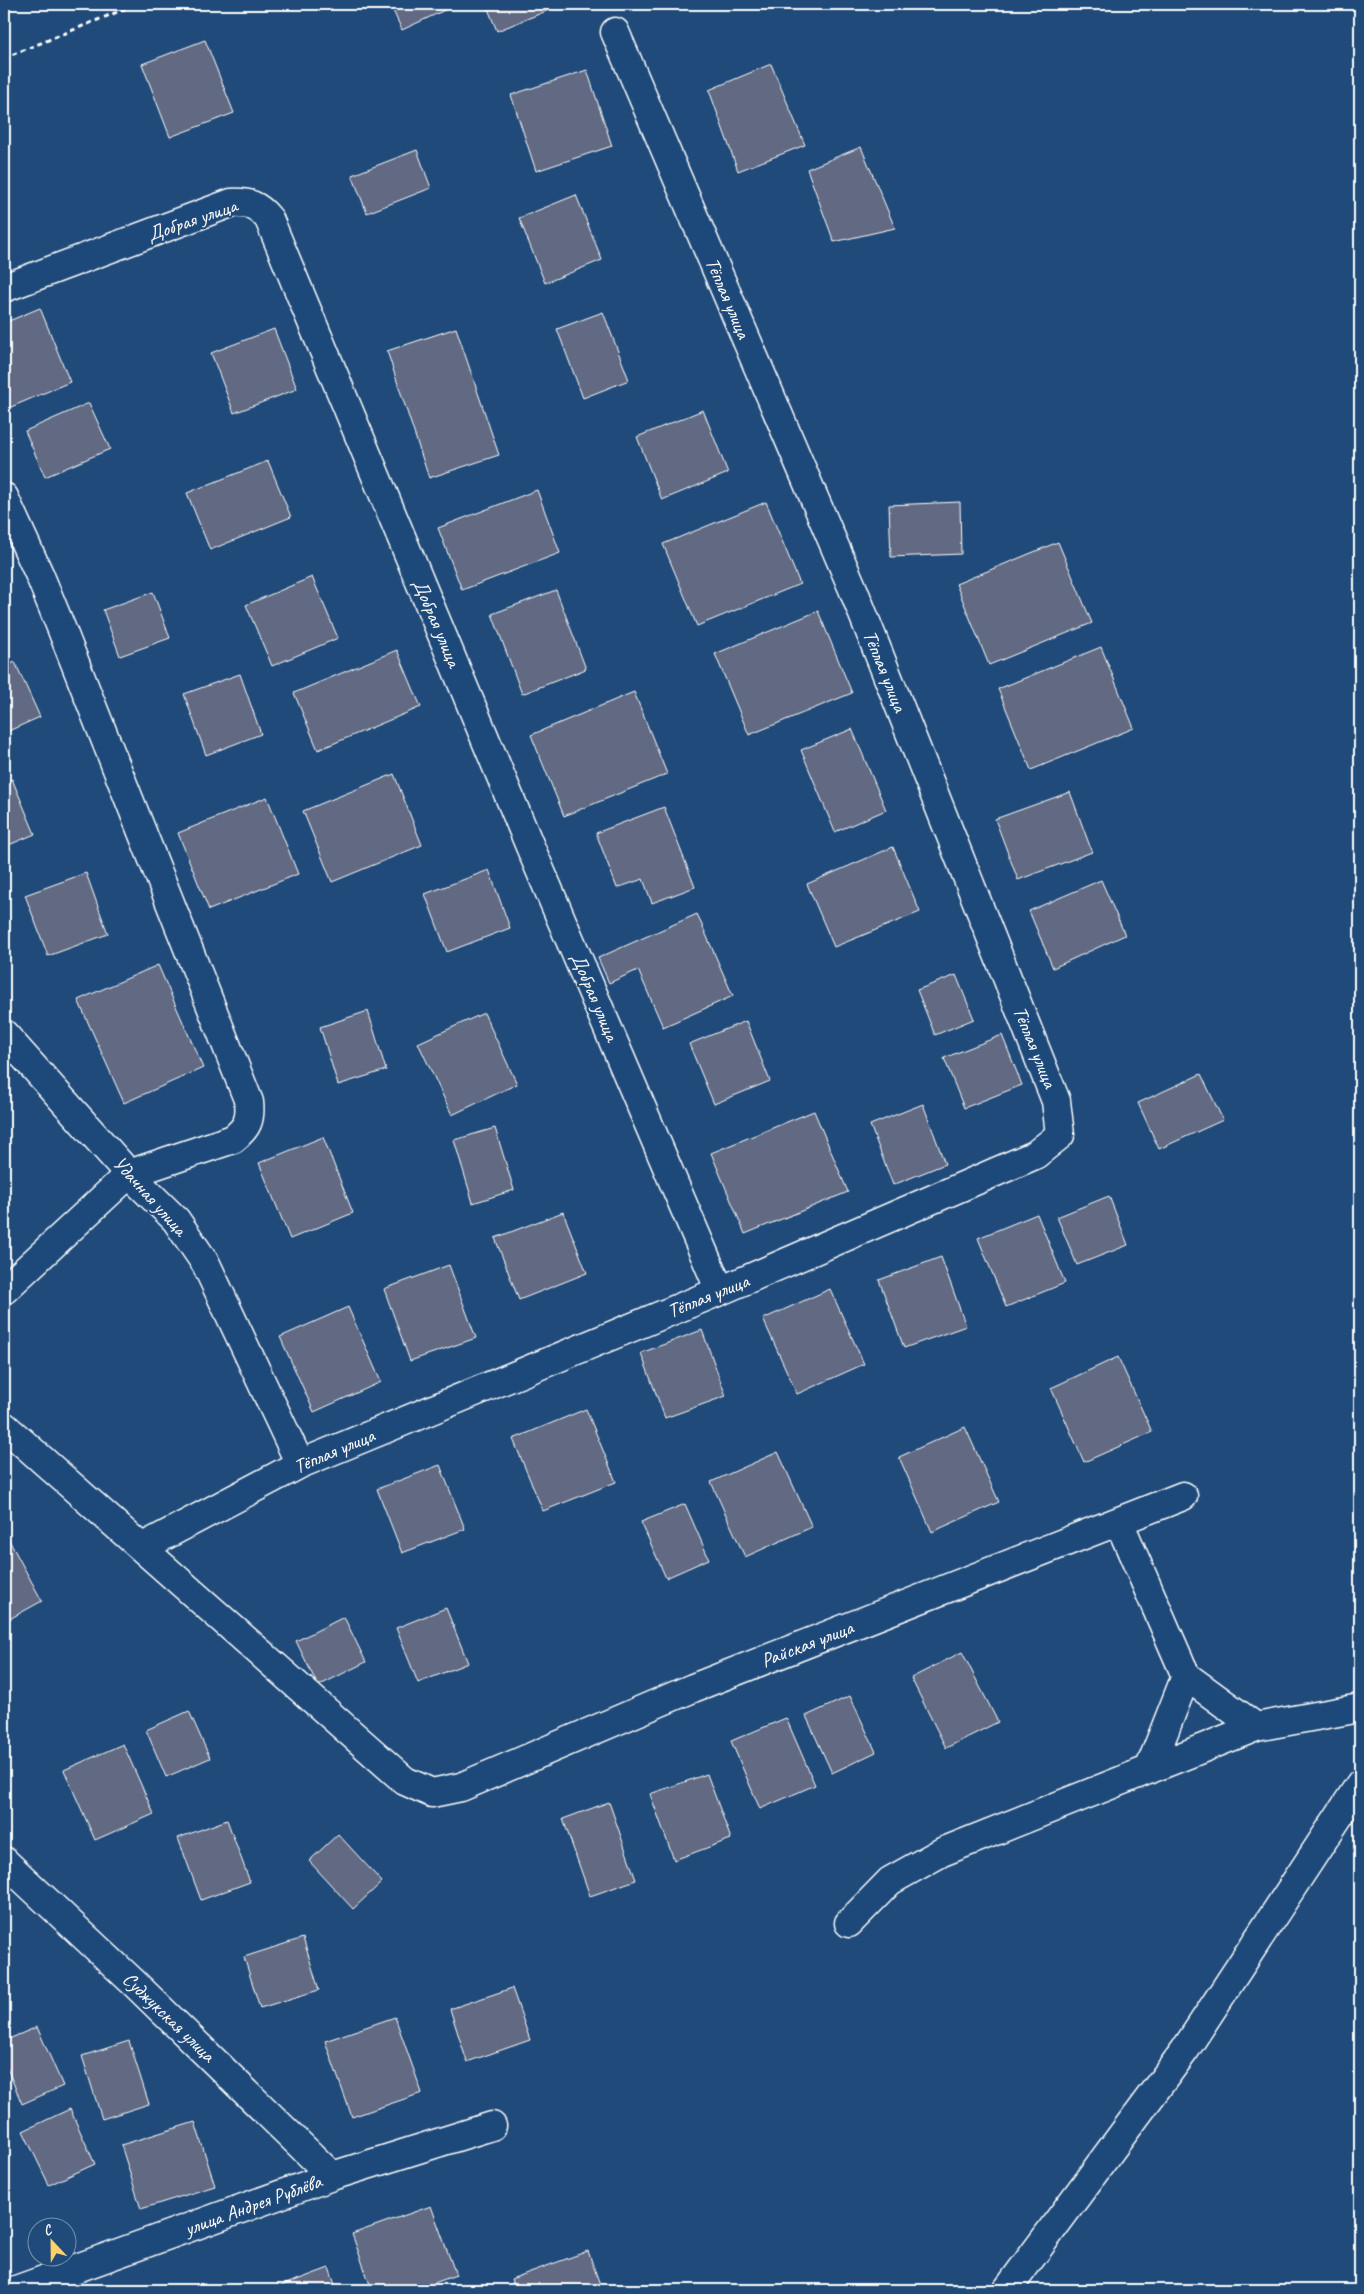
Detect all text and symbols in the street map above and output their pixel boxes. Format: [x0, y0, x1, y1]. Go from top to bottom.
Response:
street label: Добрая улица [144, 192, 242, 247]
street label: Тёплая улица [700, 254, 757, 344]
street label: Добрая улица [407, 575, 467, 673]
street label: Тёплая улица [857, 627, 913, 717]
street label: Добрая улица [565, 949, 625, 1047]
street label: Тёплая улица [1007, 1003, 1063, 1093]
street label: Удачная улица [108, 1151, 194, 1242]
street label: Тёплая улица [664, 1268, 754, 1324]
street label: Тёплая улица [290, 1422, 380, 1479]
street label: Райская улица [757, 1614, 858, 1673]
street label: Суджукская улица [117, 1967, 222, 2068]
street label: улица Андрея Рублёва [180, 2168, 326, 2242]
north arrow [28, 2216, 78, 2266]
text: С [41, 2220, 56, 2240]

